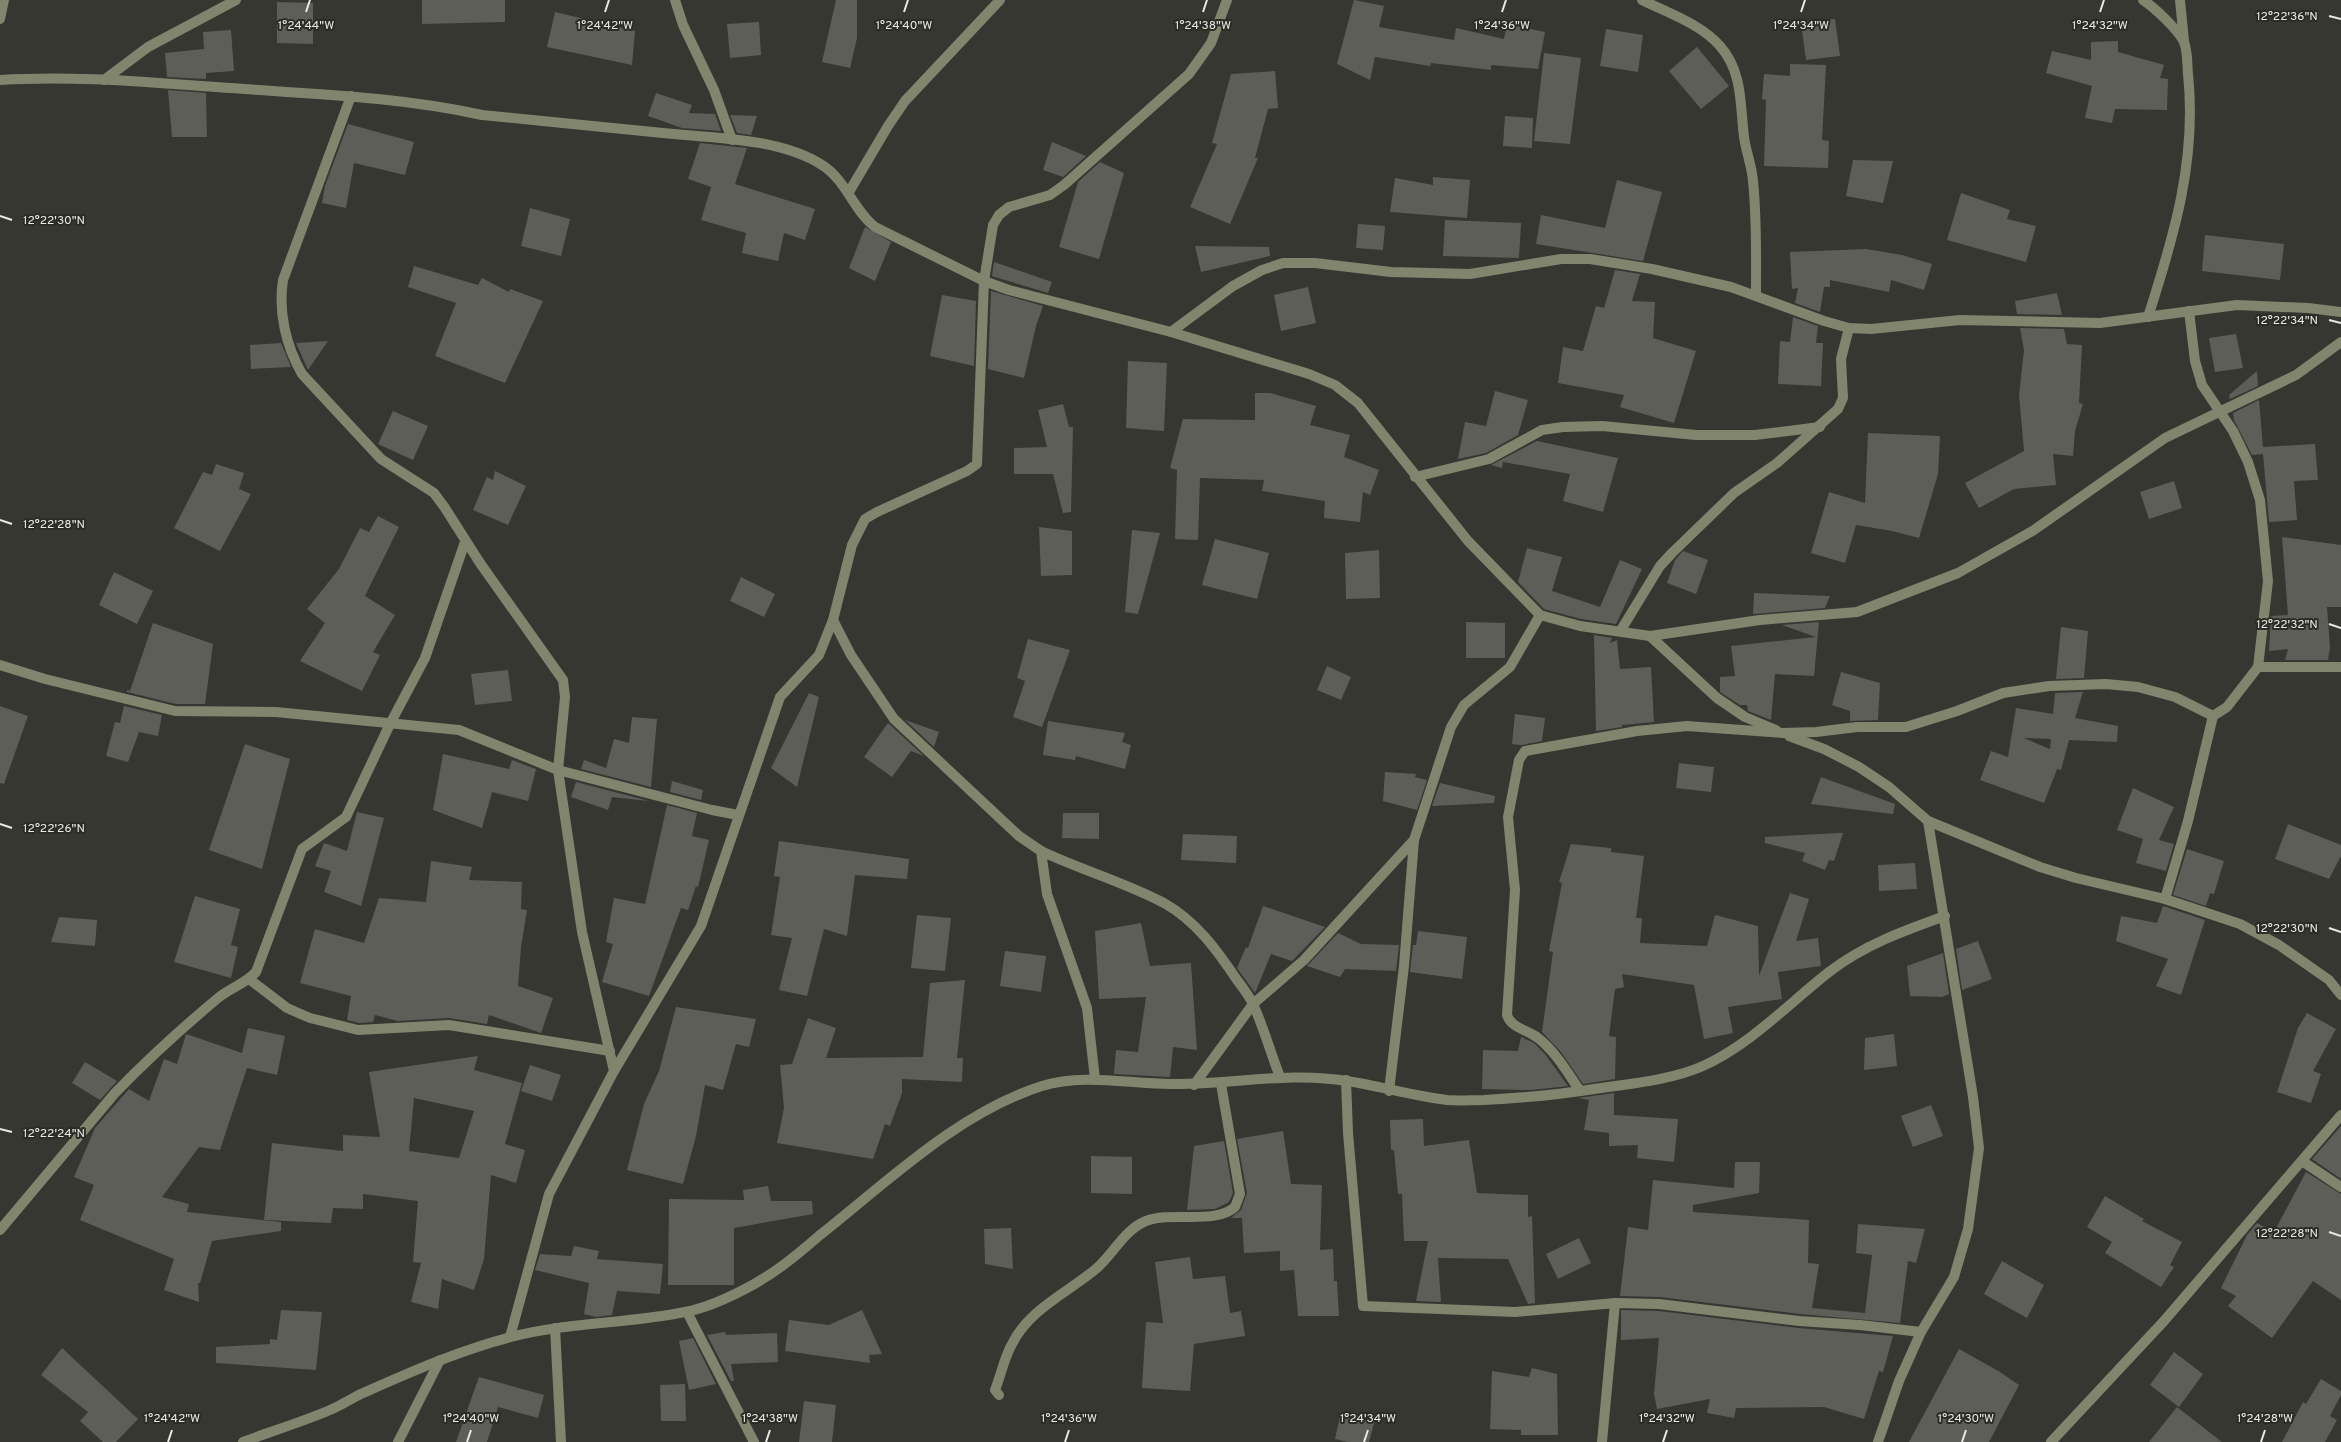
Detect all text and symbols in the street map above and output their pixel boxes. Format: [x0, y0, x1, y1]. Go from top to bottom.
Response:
text: 12°22'36"N [2256, 9, 2318, 25]
text: 1°24'44"W [278, 18, 334, 34]
text: 1°24'42"W [577, 18, 633, 34]
text: 1°24'40"W [876, 18, 932, 34]
text: 1°24'38"W [1175, 18, 1231, 34]
text: 1°24'36"W [1474, 18, 1530, 34]
text: 1°24'34"W [1773, 18, 1829, 34]
text: 1°24'32"W [2072, 18, 2128, 34]
text: 12°22'30"N [23, 213, 85, 229]
text: 12°22'34"N [2256, 313, 2318, 329]
text: 12°22'28"N [23, 517, 85, 533]
text: 12°22'32"N [2256, 617, 2318, 633]
text: 12°22'26"N [23, 821, 85, 837]
text: 12°22'30"N [2256, 921, 2318, 937]
text: 12°22'24"N [23, 1126, 85, 1142]
text: 12°22'28"N [2256, 1226, 2318, 1242]
text: 1°24'42"W [144, 1411, 200, 1427]
text: 1°24'40"W [443, 1411, 499, 1427]
text: 1°24'38"W [742, 1411, 798, 1427]
text: 1°24'36"W [1041, 1411, 1097, 1427]
text: 1°24'34"W [1340, 1411, 1396, 1427]
text: 1°24'32"W [1639, 1411, 1695, 1427]
text: 1°24'30"W [1938, 1411, 1994, 1427]
text: 1°24'28"W [2237, 1411, 2293, 1427]

